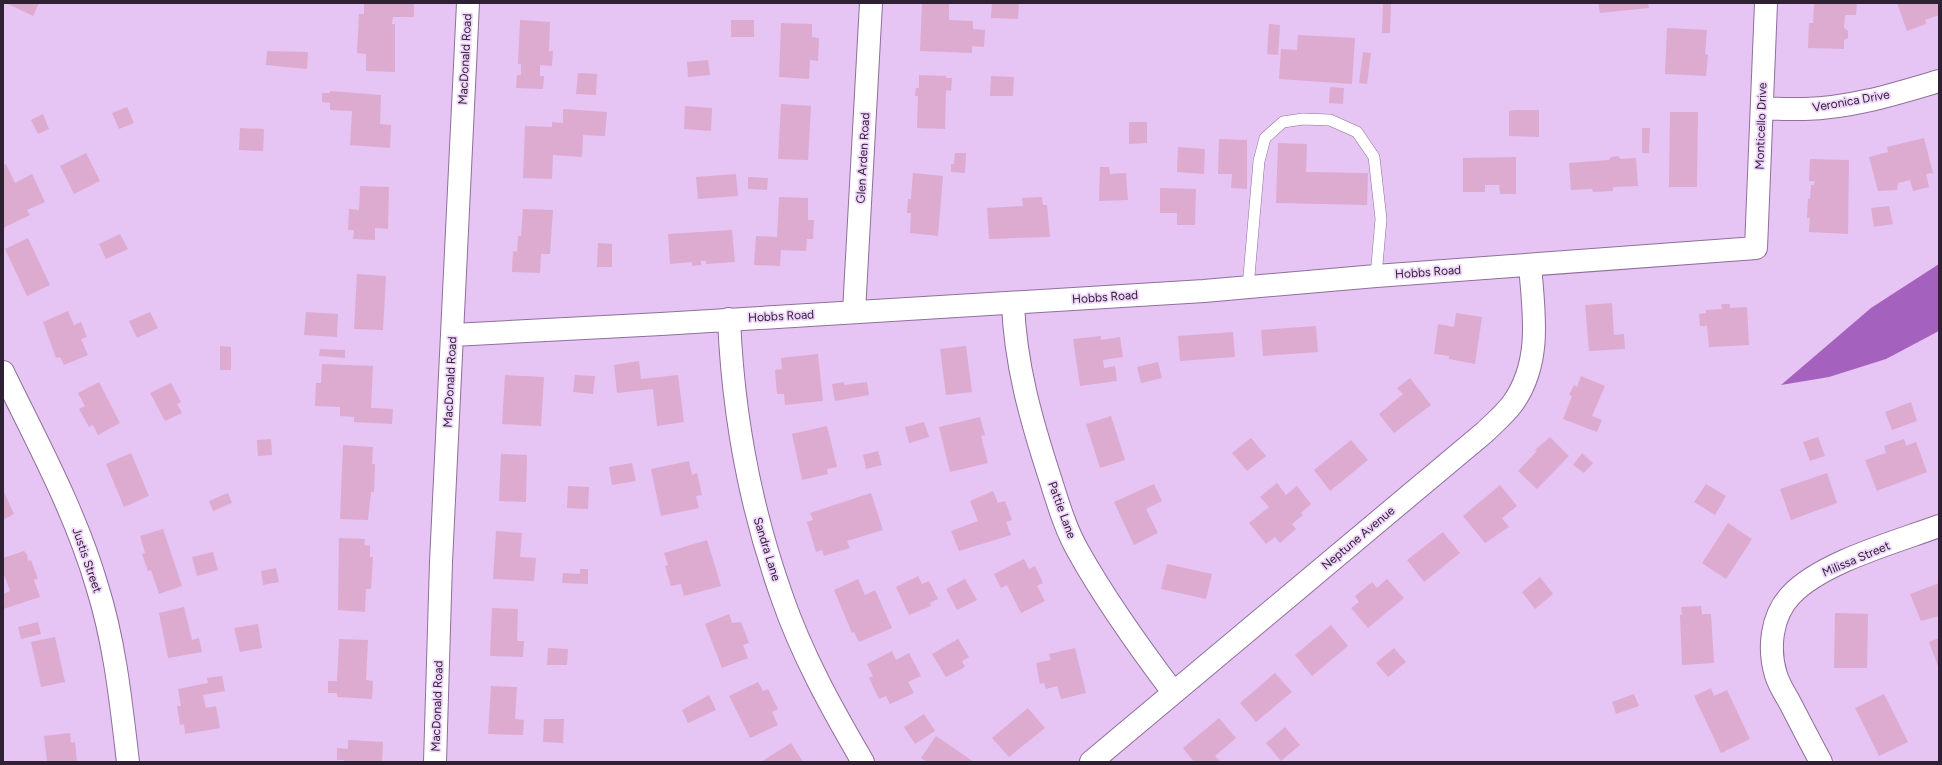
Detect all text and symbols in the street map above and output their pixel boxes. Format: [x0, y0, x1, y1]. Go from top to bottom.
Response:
street label: MacDonald Road [456, 13, 474, 105]
street label: Monticello Drive [1752, 82, 1770, 170]
street label: Veronica Drive [1811, 87, 1891, 115]
street label: Glen Arden Road [854, 112, 872, 204]
street label: Hobbs Road [1394, 263, 1462, 281]
street label: Hobbs Road [1071, 288, 1139, 306]
street label: Hobbs Road [748, 307, 814, 325]
street label: MacDonald Road [441, 336, 459, 428]
street label: Pattie Lane [1045, 479, 1079, 541]
street label: Neptune Avenue [1319, 503, 1398, 573]
street label: Sandra Lane [751, 515, 783, 583]
street label: Justis Street [69, 526, 105, 595]
street label: Milissa Street [1820, 538, 1892, 580]
street label: MacDonald Road [428, 660, 446, 752]

